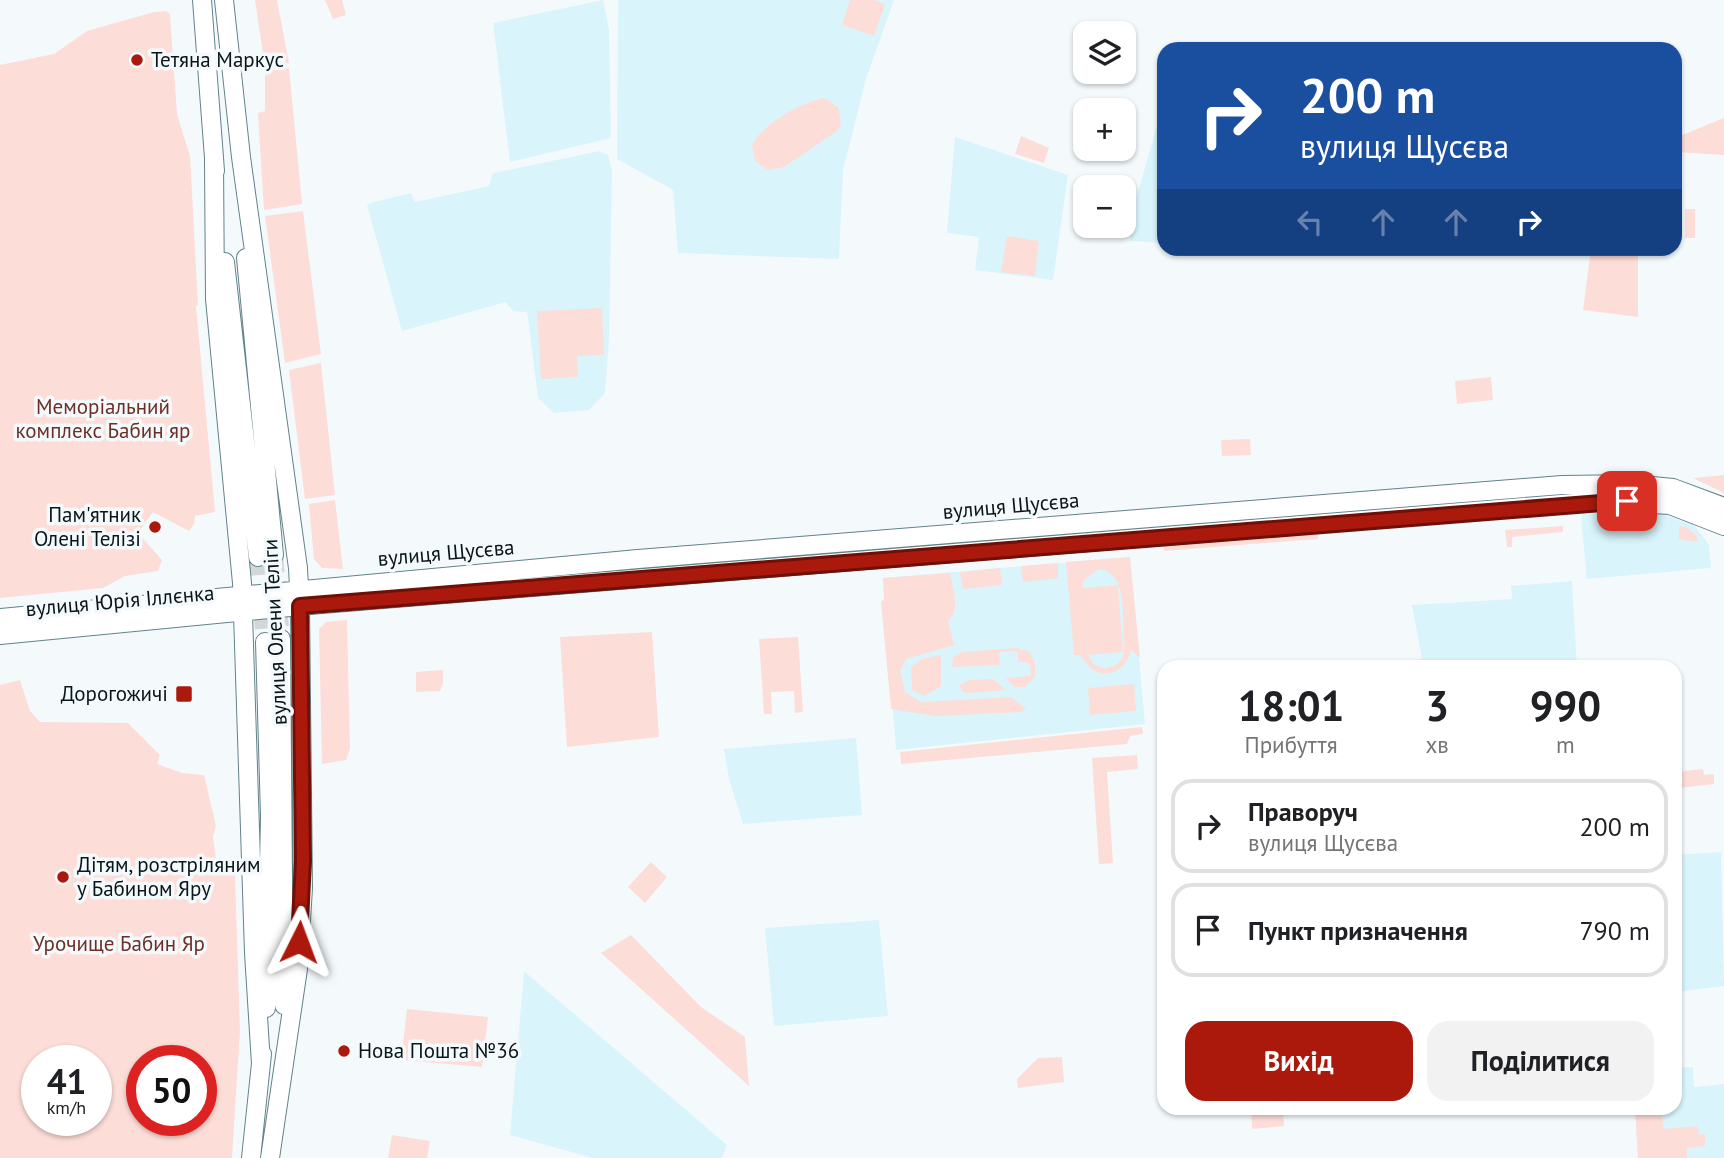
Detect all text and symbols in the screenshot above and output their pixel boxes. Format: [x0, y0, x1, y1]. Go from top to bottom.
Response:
map controls [1073, 21, 1136, 238]
button: layers [1073, 21, 1136, 84]
place label: Тетяна Маркус [151, 46, 284, 73]
marker: Тетяна Маркус [129, 52, 145, 68]
text: 200 m [1300, 63, 1435, 127]
icon: right [1185, 70, 1276, 161]
button: + [1073, 98, 1136, 161]
text: вулиця Щусєва [1300, 125, 1509, 167]
button: − [1073, 175, 1136, 238]
icon: left [1291, 203, 1329, 241]
icon: ahead [1364, 203, 1402, 241]
icon: ahead [1437, 203, 1475, 241]
icon: right [1510, 203, 1548, 241]
park label: Меморіальний комплекс Бабин яр [16, 393, 190, 444]
pin [1597, 471, 1657, 531]
icon: arrive [1608, 482, 1646, 520]
street label: вулиця Щусєва [941, 486, 1080, 525]
place label: Пам'ятник Олені Телізі [34, 501, 141, 552]
marker: Пам'ятник Олені Телізі [147, 519, 163, 535]
street label: вулиця Щусєва [376, 533, 515, 572]
street label: вулиця Олени Теліги [256, 538, 293, 726]
street label: вулиця Юрія Іллєнка [24, 579, 215, 622]
text: 18:01 [1238, 678, 1344, 733]
text: 3 [1425, 678, 1449, 733]
text: 990 [1530, 678, 1601, 733]
place label: Дорогожичі [61, 680, 168, 707]
marker: Дорогожичі [174, 684, 194, 704]
text: Прибуття [1245, 730, 1338, 759]
text: хв [1425, 730, 1449, 759]
text: m [1556, 730, 1575, 759]
text: Праворуч [1248, 795, 1358, 828]
icon: right [1189, 807, 1227, 845]
text: 200 m [1579, 810, 1650, 843]
text: вулиця Щусєва [1248, 828, 1398, 857]
place label: Дітям, розстріляним у Бабином Яру [77, 851, 261, 902]
marker: Дітям, розстріляним у Бабином Яру [55, 869, 71, 885]
position arrow [262, 905, 336, 979]
icon: arrive [1189, 911, 1227, 949]
text: Пункт призначення [1248, 914, 1468, 947]
text: 790 m [1579, 914, 1650, 947]
park label: Урочище Бабин Яр [33, 930, 205, 957]
button: Вихід [1185, 1021, 1413, 1101]
button: Поділитися [1427, 1021, 1654, 1101]
place label: Нова Пошта №36 [358, 1037, 519, 1064]
marker: Нова Пошта №36 [336, 1043, 352, 1059]
speed limit sign: 50 [126, 1045, 217, 1136]
text: 41 [47, 1058, 86, 1104]
text: km/h [47, 1096, 86, 1119]

